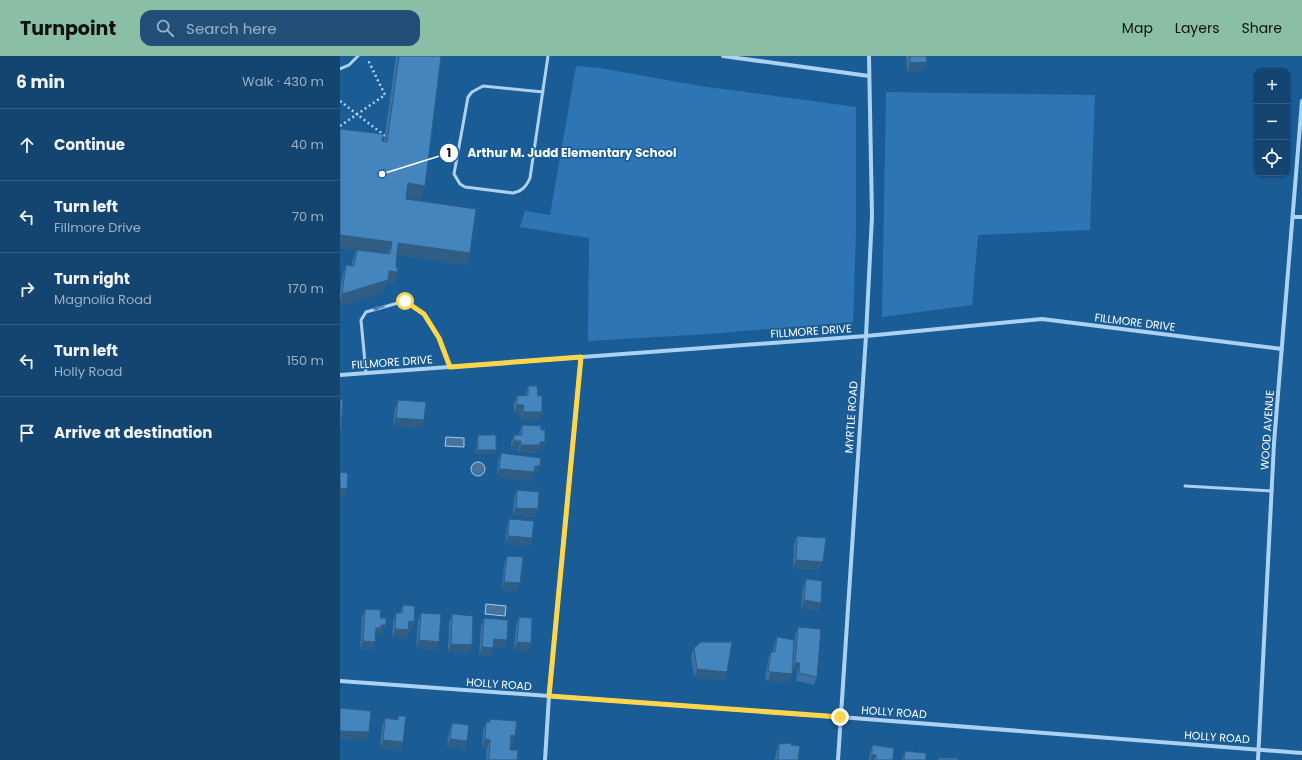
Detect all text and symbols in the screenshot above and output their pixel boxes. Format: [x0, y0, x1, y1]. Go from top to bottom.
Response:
search box [140, 10, 420, 46]
text: Turnpoint [20, 15, 116, 42]
icon: search [154, 17, 176, 39]
text: Search here [186, 18, 276, 39]
text: Map [1122, 18, 1153, 38]
text: Layers [1175, 18, 1219, 38]
text: Share [1241, 18, 1282, 38]
map controls [1254, 68, 1290, 176]
button: + [1254, 68, 1290, 104]
text: 6 min [16, 70, 65, 94]
text: Walk · 430 m [242, 72, 324, 91]
button: − [1254, 104, 1290, 140]
icon: ahead [16, 134, 38, 156]
text: Continue [54, 134, 125, 155]
text: 40 m [291, 135, 324, 154]
button: locate [1254, 140, 1290, 176]
callout: Arthur M. Judd Elementary School [439, 141, 684, 165]
text: 1 [447, 144, 451, 161]
text: Arthur M. Judd Elementary School [468, 144, 676, 161]
text: Turn left [54, 196, 118, 217]
icon: left [16, 206, 38, 228]
text: 70 m [292, 207, 324, 226]
text: Fillmore Drive [54, 218, 141, 237]
text: Turn right [54, 268, 130, 289]
icon: right [16, 278, 38, 300]
text: 170 m [288, 279, 324, 298]
text: Magnolia Road [54, 290, 152, 309]
route start [396, 292, 414, 310]
one-way arrow [373, 305, 385, 311]
street label: FILLMORE DRIVE [1094, 309, 1176, 335]
street label: FILLMORE DRIVE [770, 320, 852, 342]
text: Turn left [54, 340, 118, 361]
icon: left [16, 350, 38, 372]
text: 150 m [287, 351, 324, 370]
street label: FILLMORE DRIVE [351, 351, 433, 373]
text: Holly Road [54, 362, 122, 381]
street label: MYRTLE ROAD [840, 380, 862, 454]
street label: WOOD AVENUE [1256, 390, 1278, 470]
icon: arrive [16, 422, 38, 444]
text: Arrive at destination [54, 422, 212, 443]
street label: HOLLY ROAD [466, 674, 533, 694]
street label: HOLLY ROAD [861, 702, 928, 722]
route end [831, 708, 849, 726]
street label: HOLLY ROAD [1184, 727, 1251, 747]

